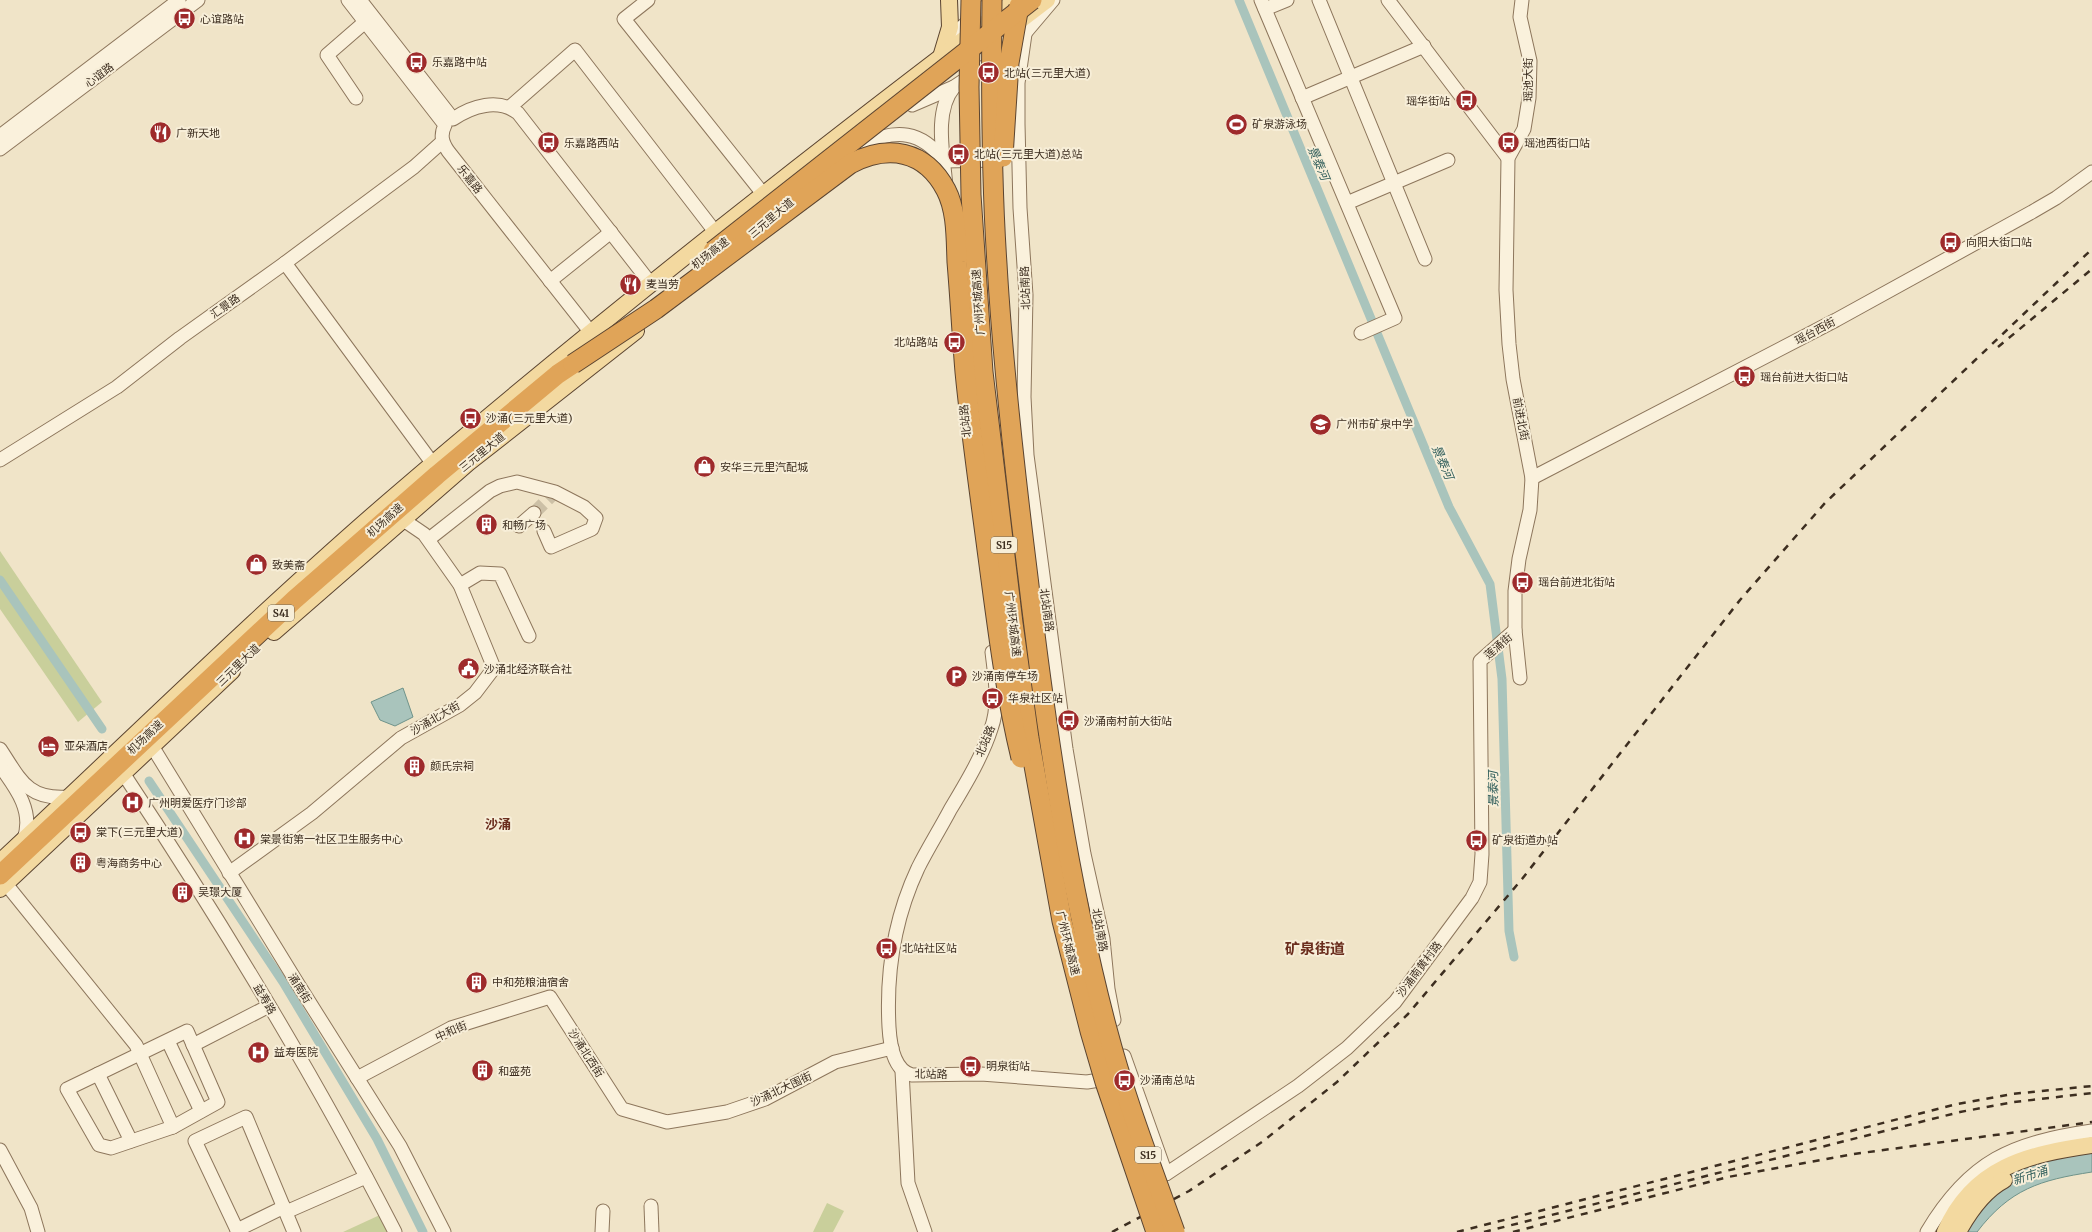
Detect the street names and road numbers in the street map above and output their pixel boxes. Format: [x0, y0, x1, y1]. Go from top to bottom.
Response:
street label: 瑶池大街 [1521, 58, 1535, 102]
street label: 心谊路 [82, 59, 116, 91]
street label: 乐嘉路 [454, 162, 486, 196]
street label: 三元里大道 [745, 195, 797, 241]
street label: 机场高速 [688, 234, 732, 272]
street label: 北站南路 [1017, 266, 1033, 310]
street label: 广州环城高速 [969, 269, 987, 335]
street label: 汇景路 [207, 291, 243, 321]
street label: 瑶台西街 [1792, 314, 1838, 348]
street label: 前进北街 [1510, 396, 1532, 442]
street label: 北站路 [956, 404, 974, 438]
street label: 三元里大道 [456, 429, 508, 475]
street label: 机场高速 [364, 500, 406, 540]
road number: S15 [991, 537, 1017, 553]
street label: 北站南路 [1037, 587, 1057, 633]
street label: 广州环城高速 [1002, 590, 1024, 658]
road number: S41 [268, 605, 294, 621]
street label: 莲涌街 [1481, 630, 1515, 662]
street label: 三元里大道 [213, 641, 263, 689]
street label: 沙涌北大街 [408, 698, 462, 738]
street label: 机场高速 [124, 717, 166, 757]
street label: 北站路 [972, 723, 998, 759]
street label: 北站南路 [1089, 907, 1111, 953]
street label: 广州环城高速 [1053, 909, 1083, 977]
street label: 沙涌南黄村路 [1394, 938, 1444, 1000]
street label: 涌南街 [285, 970, 315, 1006]
street label: 益寿路 [251, 981, 279, 1017]
street label: 中和街 [433, 1018, 469, 1044]
street label: 沙涌北西街 [565, 1026, 607, 1080]
street label: 北站路 [914, 1067, 948, 1081]
street label: 沙涌北大围街 [748, 1069, 814, 1109]
road number: S15 [1135, 1147, 1161, 1163]

